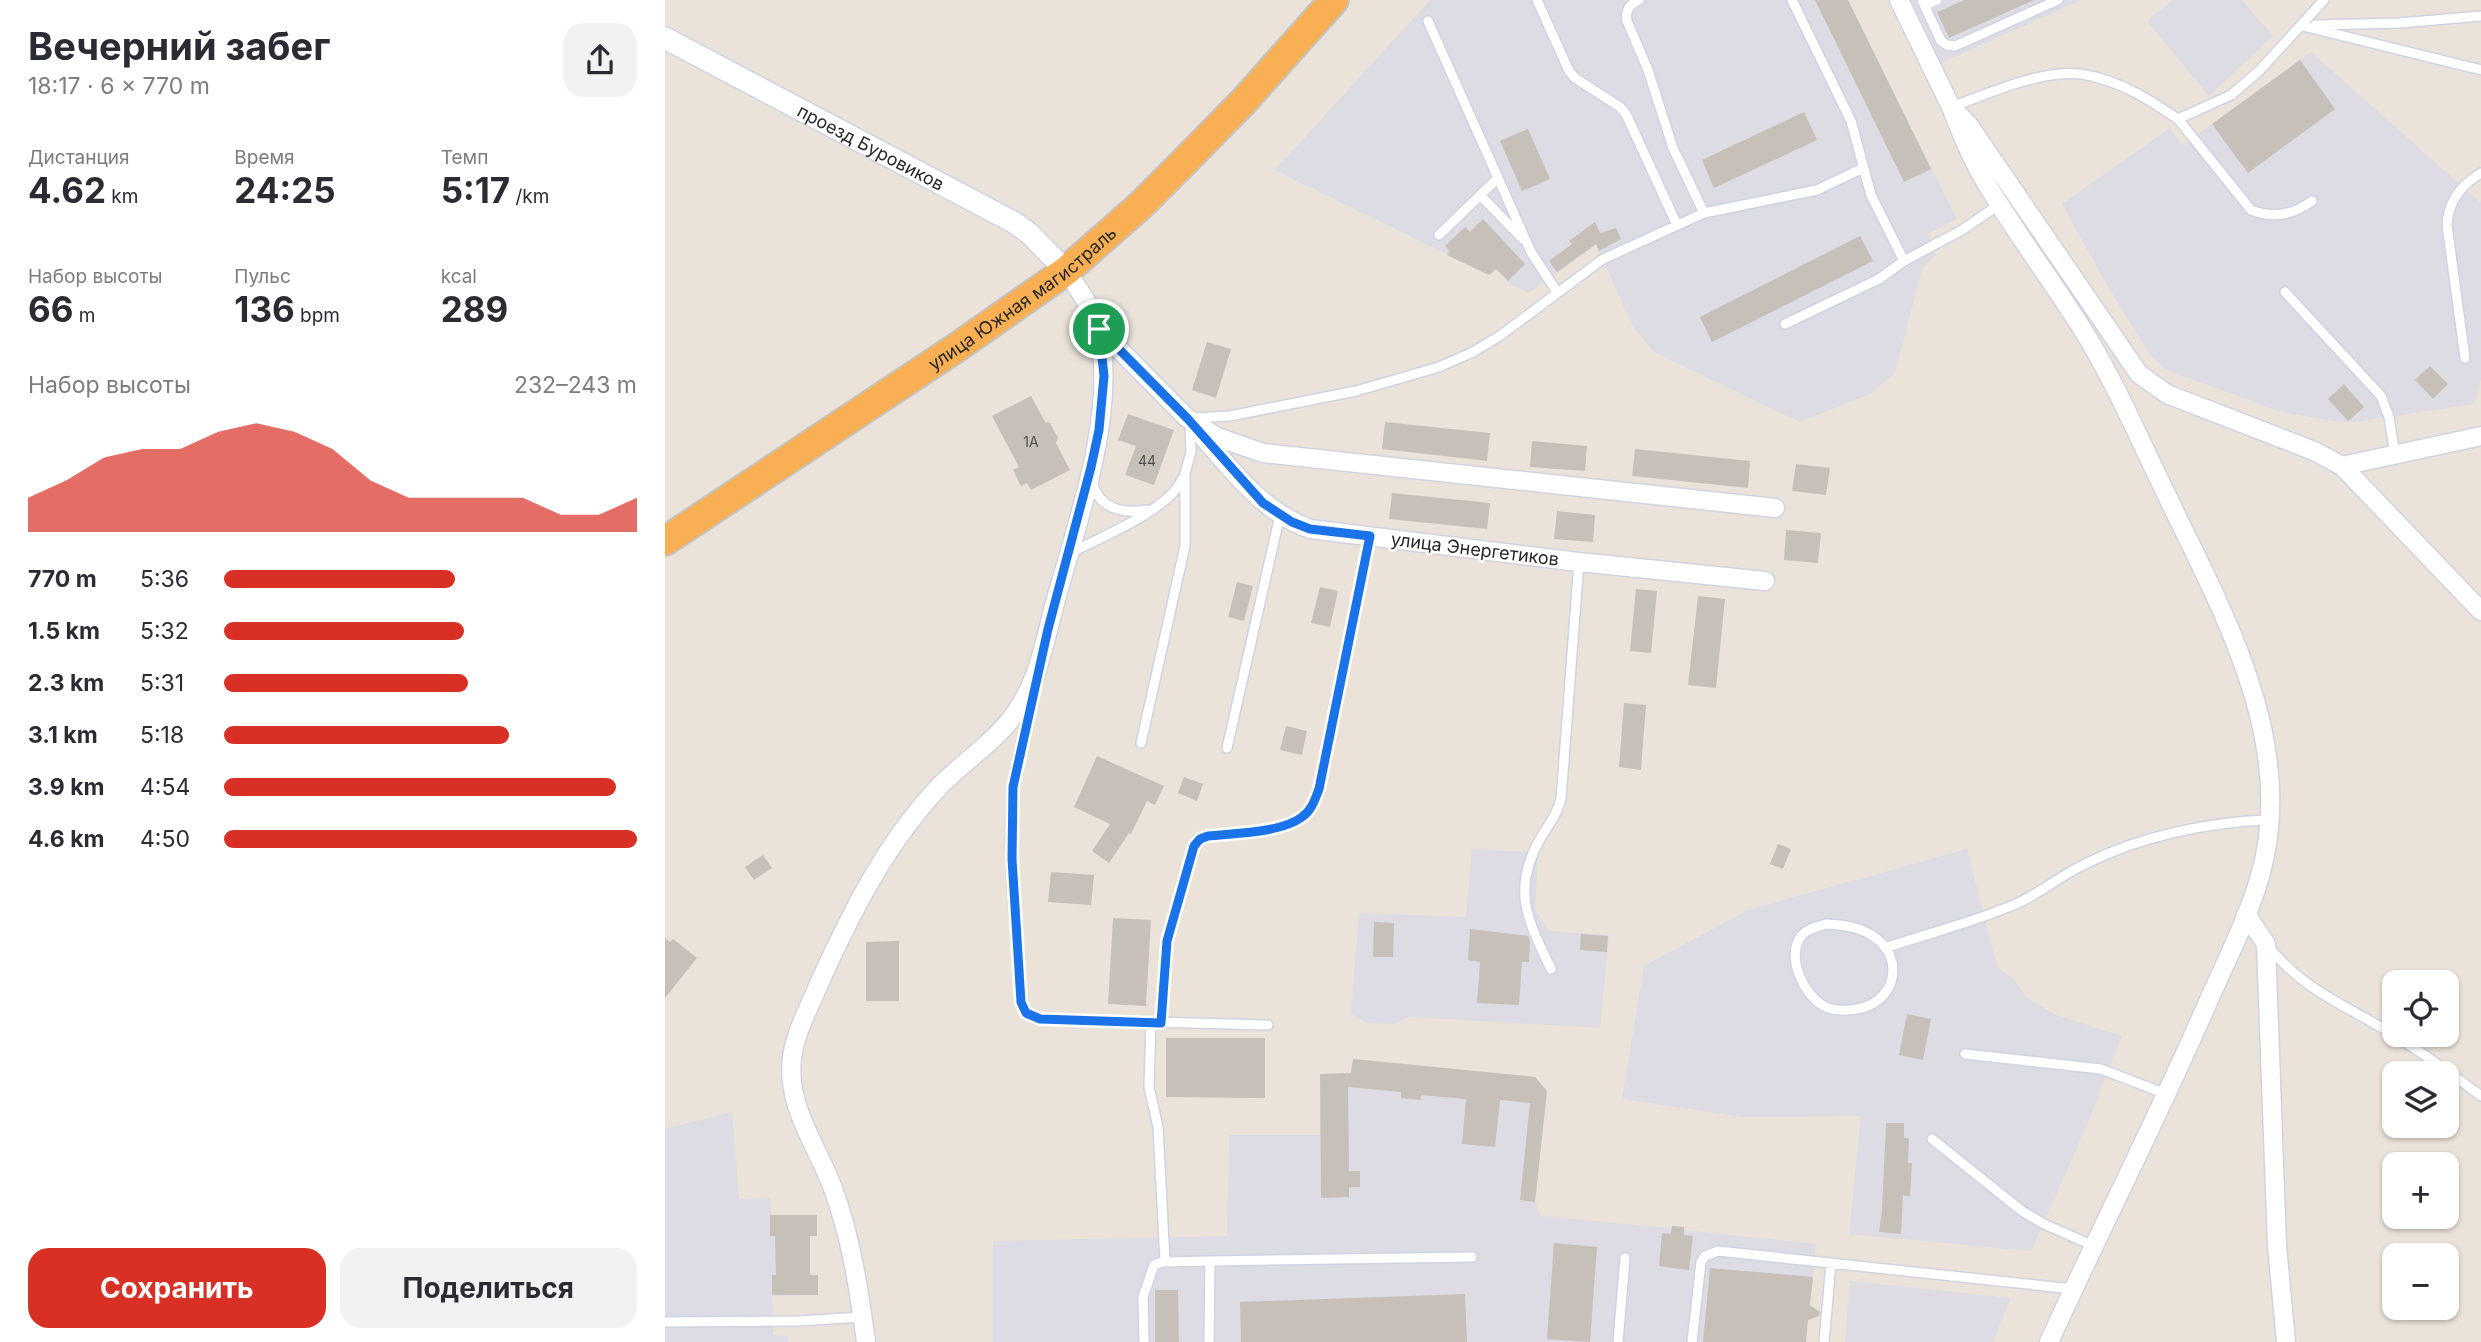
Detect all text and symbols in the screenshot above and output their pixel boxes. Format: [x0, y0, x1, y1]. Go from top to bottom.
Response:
text: Вечерний забег [28, 23, 330, 69]
button: share [563, 23, 637, 97]
text: 18:17 · 6 × 770 m [28, 72, 210, 100]
street label: проезд Буровиков [794, 100, 948, 194]
text: Дистанция [28, 146, 130, 169]
text: Время [234, 146, 295, 169]
text: Темп [441, 146, 488, 169]
text: 4.62 [28, 169, 106, 211]
text: 24:25 [234, 169, 336, 211]
text: 5:17 [441, 169, 510, 211]
text: km [106, 185, 138, 208]
text: /km [510, 185, 549, 208]
street label: улица Южная магистраль [924, 222, 1120, 374]
text: Набор высоты [28, 265, 163, 288]
text: Пульс [234, 265, 291, 288]
text: kcal [441, 265, 477, 288]
text: 66 [28, 288, 73, 330]
text: 136 [234, 288, 295, 330]
text: 289 [441, 288, 508, 330]
pin [1069, 299, 1129, 359]
text: m [73, 304, 95, 327]
text: bpm [295, 304, 340, 327]
icon: arrive [1080, 310, 1118, 348]
text: Набор высоты [28, 371, 191, 399]
text: 232–243 m [514, 371, 637, 399]
house number: 1А [1023, 433, 1039, 450]
house number: 44 [1138, 452, 1156, 469]
street label: улица Энергетиков [1390, 528, 1560, 570]
text: 770 m [28, 565, 97, 593]
text: 5:36 [140, 565, 189, 593]
text: 1.5 km [28, 617, 100, 645]
text: 5:32 [140, 617, 189, 645]
text: 2.3 km [28, 669, 104, 697]
text: 5:31 [140, 669, 184, 697]
text: 3.1 km [28, 721, 98, 749]
text: 5:18 [140, 721, 184, 749]
text: 3.9 km [28, 773, 104, 801]
text: 4:54 [140, 773, 190, 801]
text: 4.6 km [28, 825, 105, 853]
text: 4:50 [140, 825, 190, 853]
map controls [2382, 970, 2459, 1320]
button: locate [2382, 970, 2459, 1047]
button: layers [2382, 1061, 2459, 1138]
button: + [2382, 1152, 2459, 1229]
button: − [2382, 1243, 2459, 1320]
button: Сохранить [28, 1248, 326, 1328]
button: Поделиться [340, 1248, 637, 1328]

